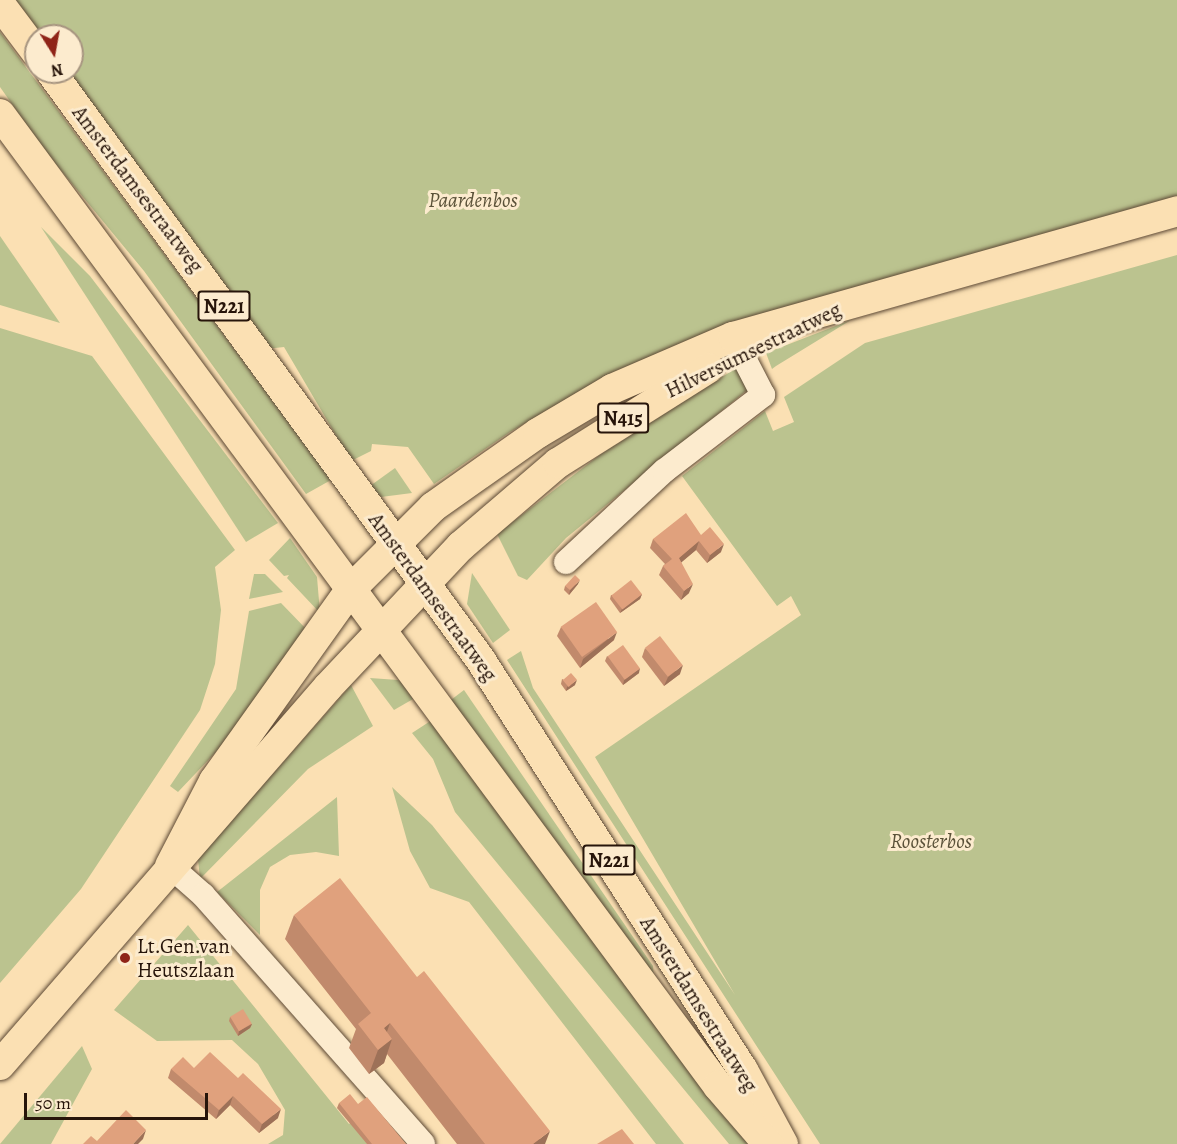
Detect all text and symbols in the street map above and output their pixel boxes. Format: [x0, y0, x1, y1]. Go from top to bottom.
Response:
north arrow [24, 24, 84, 84]
text: N [49, 58, 65, 82]
street label: Amsterdamsestraatweg [67, 101, 209, 277]
park label: Paardenbos [428, 187, 518, 213]
road number: N221 [197, 289, 251, 323]
street label: Hilversumsestraatweg [661, 297, 845, 403]
road number: N415 [596, 401, 650, 435]
street label: Amsterdamsestraatweg [363, 508, 503, 686]
park label: Roosterbos [890, 828, 972, 854]
road number: N221 [582, 843, 636, 877]
street label: Amsterdamsestraatweg [635, 912, 763, 1096]
place label: Lt.Gen.van Heutszlaan [137, 933, 234, 983]
marker: Lt.Gen.van Heutszlaan [118, 951, 132, 965]
scale bar [27, 1081, 212, 1119]
text: 50 m [35, 1091, 71, 1115]

